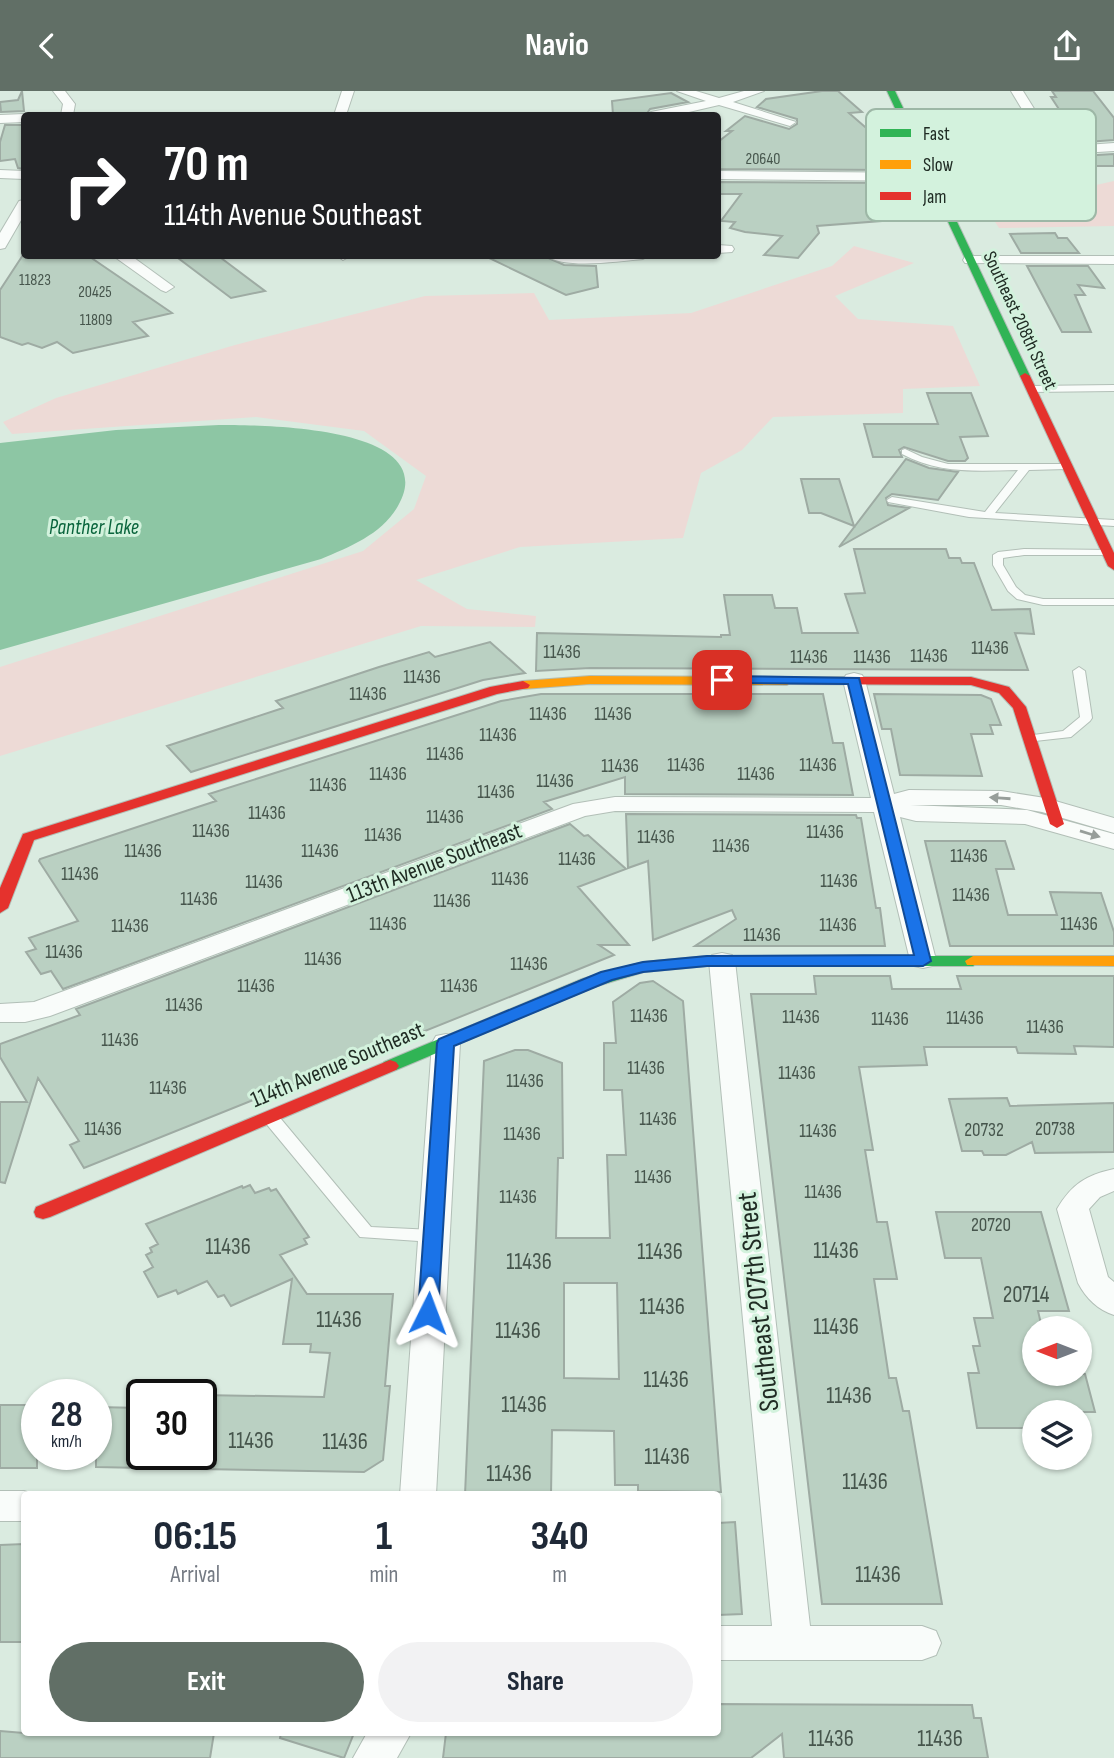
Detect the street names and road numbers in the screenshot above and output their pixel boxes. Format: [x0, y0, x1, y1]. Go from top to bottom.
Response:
street label: Southeast 208th Street [977, 248, 1062, 394]
street label: 113th Avenue Southeast [343, 817, 526, 909]
street label: 114th Avenue Southeast [247, 1016, 428, 1114]
street label: Southeast 207th Street [731, 1191, 786, 1413]

